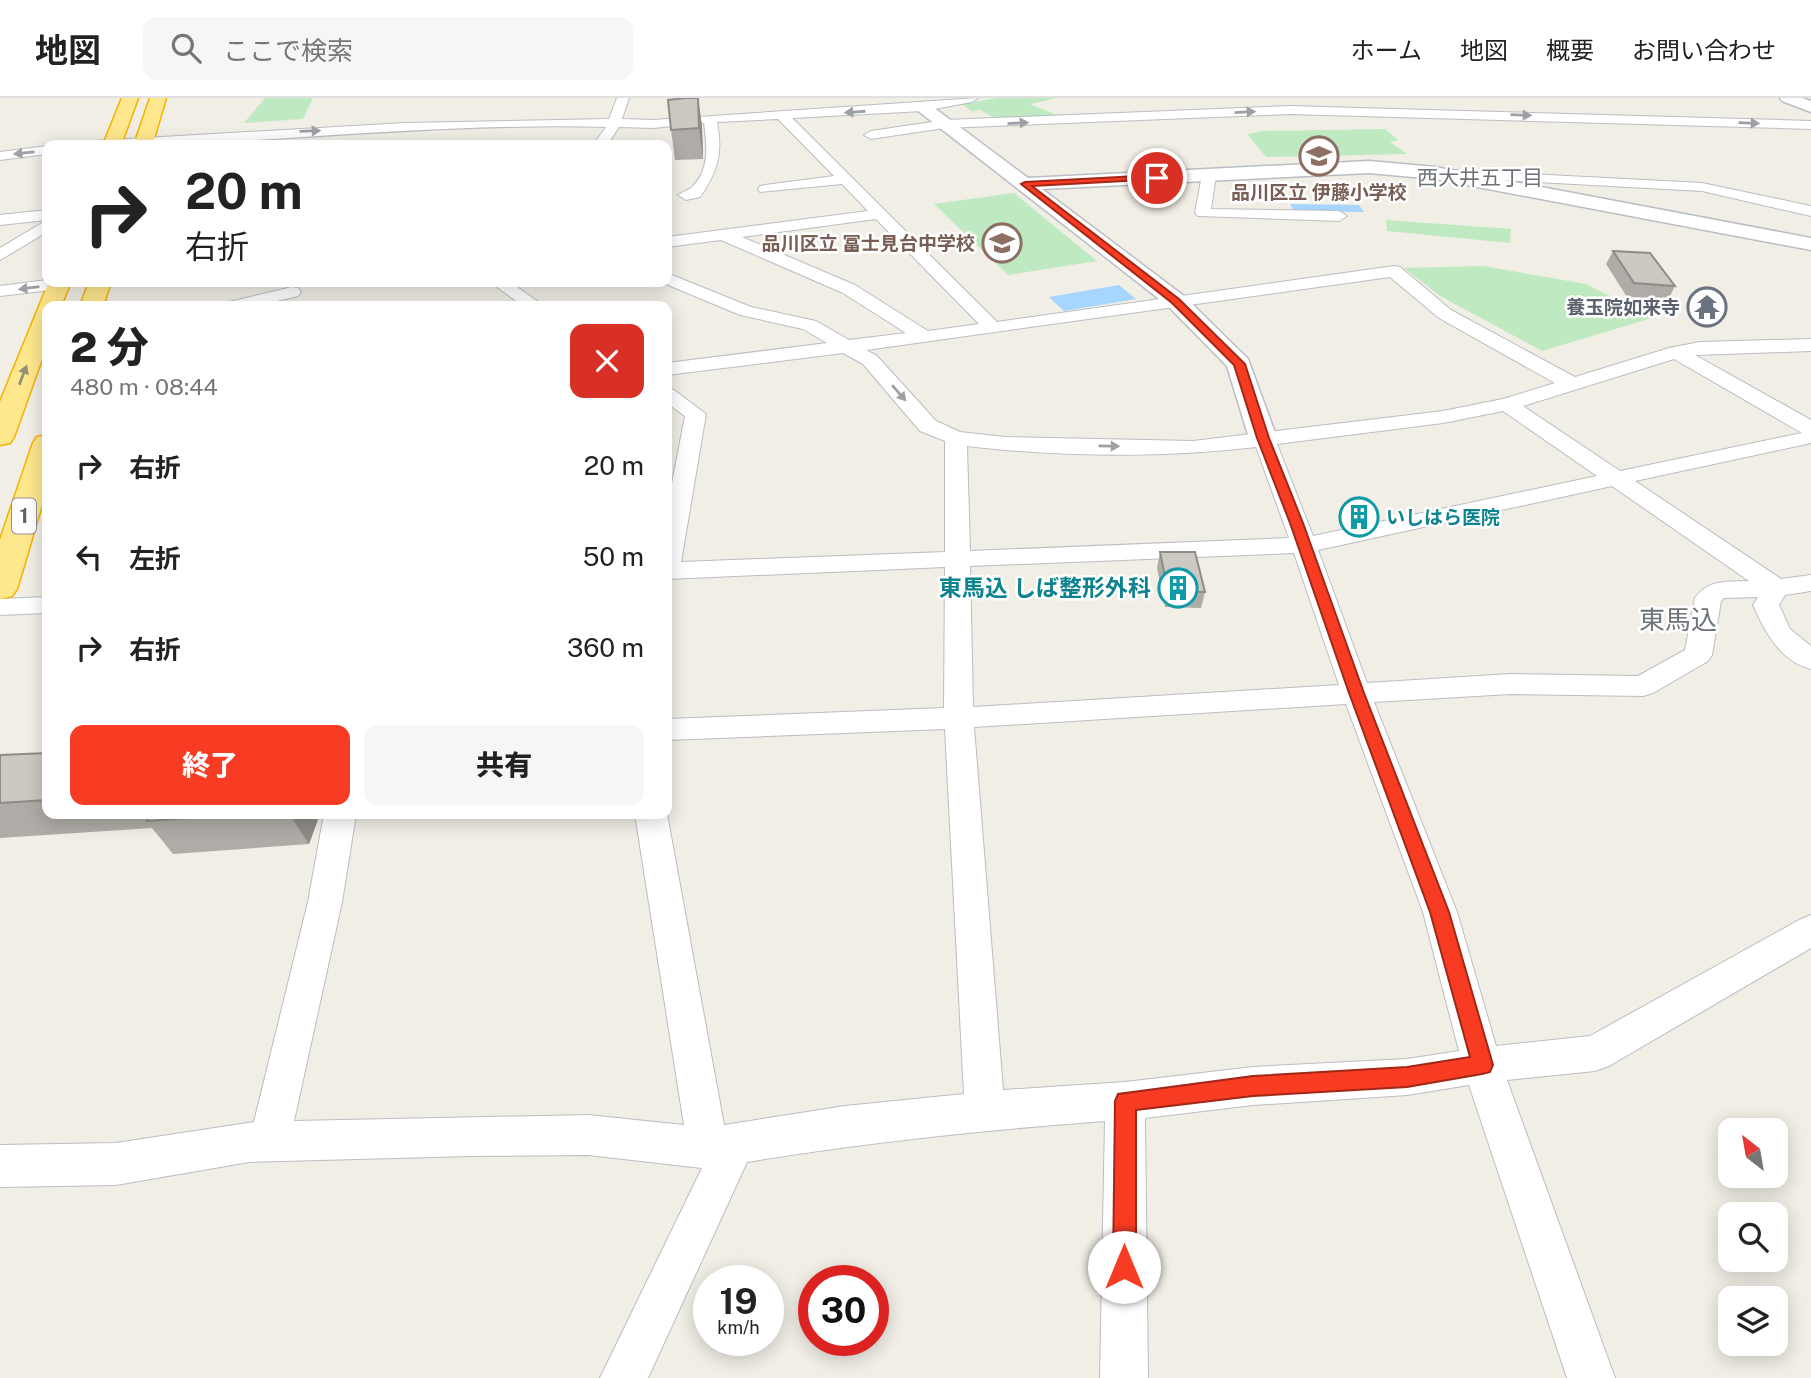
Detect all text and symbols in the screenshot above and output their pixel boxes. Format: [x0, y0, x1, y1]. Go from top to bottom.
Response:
search box [143, 17, 633, 80]
icon: search [167, 29, 205, 67]
text: 地図 [35, 31, 101, 69]
text: ここで検索 [223, 35, 353, 66]
text: ホーム [1351, 36, 1422, 64]
text: 地図 [1460, 36, 1508, 64]
text: 概要 [1546, 36, 1594, 64]
text: お問い合わせ [1632, 36, 1776, 64]
one-way arrow [1234, 106, 1256, 117]
one-way arrow [844, 107, 866, 118]
one-way arrow [1511, 109, 1533, 121]
one-way arrow [1738, 117, 1760, 128]
one-way arrow [1007, 118, 1029, 129]
one-way arrow [299, 126, 321, 137]
school or university icon: 品川区立 伊藤小学校 [1298, 135, 1340, 177]
one-way arrow [12, 148, 34, 159]
pin [1127, 148, 1187, 208]
icon: arrive [1138, 159, 1176, 197]
text: 20 m [185, 162, 303, 220]
district label: 西大井五丁目 [1417, 165, 1543, 190]
icon: right [70, 168, 161, 259]
place label: 品川区立 伊藤小学校 [1231, 181, 1407, 203]
school or university icon: 品川区立 冨士見台中学校 [981, 222, 1023, 264]
text: 右折 [185, 228, 249, 265]
place label: 品川区立 冨士見台中学校 [762, 232, 975, 254]
one-way arrow [18, 282, 40, 293]
temple icon: 養玉院如来寺 [1686, 286, 1728, 328]
place label: 養玉院如来寺 [1566, 296, 1680, 318]
text: 2 分 [70, 322, 149, 371]
button: close [570, 324, 644, 398]
one-way arrow [18, 364, 29, 385]
text: 480 m · 08:44 [70, 373, 218, 400]
one-way arrow [891, 385, 906, 402]
one-way arrow [1098, 440, 1120, 452]
icon: right [70, 447, 108, 485]
text: 20 m [584, 450, 644, 481]
text: 右折 [129, 452, 181, 483]
building icon: いしはら医院 [1338, 496, 1380, 538]
road number: 1 [12, 498, 36, 534]
place label: いしはら医院 [1386, 506, 1500, 528]
icon: left [70, 538, 108, 576]
text: 50 m [583, 541, 644, 572]
text: 左折 [129, 543, 181, 574]
building icon: 東馬込 しば整形外科 [1157, 567, 1199, 609]
place label: 東馬込 しば整形外科 [939, 574, 1151, 601]
district label: 東馬込 [1639, 604, 1717, 635]
icon: right [70, 629, 108, 667]
text: 360 m [567, 632, 644, 663]
text: 右折 [129, 634, 181, 665]
button: 終了 [70, 725, 350, 805]
button: 共有 [364, 725, 644, 805]
north arrow [1718, 1118, 1788, 1188]
map controls [1718, 1118, 1788, 1356]
button: search [1718, 1202, 1788, 1272]
position arrow [1087, 1230, 1161, 1304]
speed limit sign: 30 [798, 1265, 889, 1356]
text: 19 [719, 1281, 758, 1322]
button: layers [1718, 1286, 1788, 1356]
text: km/h [717, 1317, 760, 1338]

